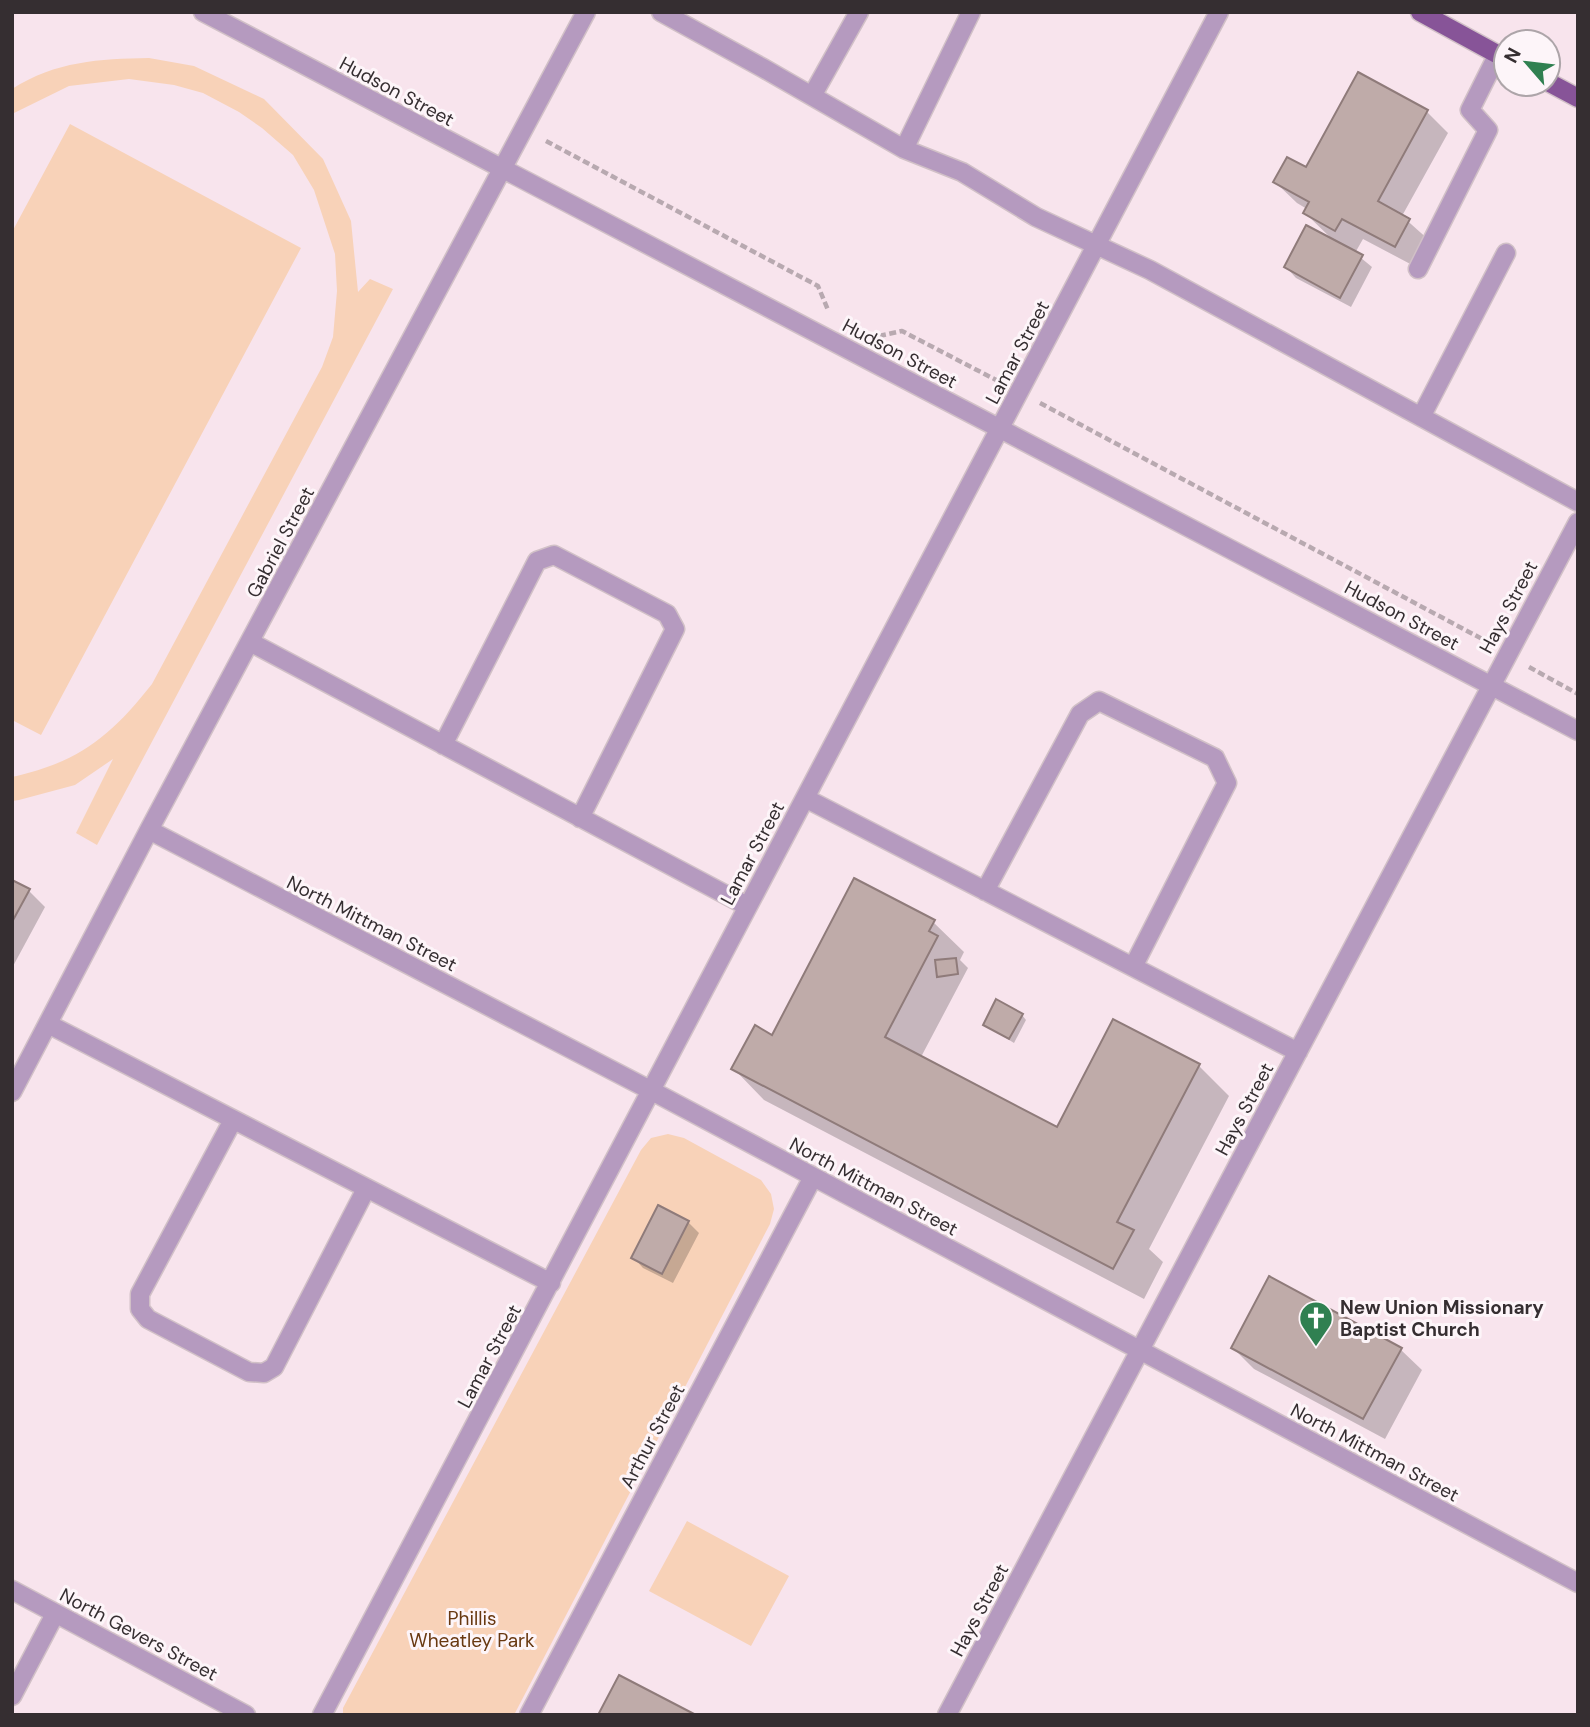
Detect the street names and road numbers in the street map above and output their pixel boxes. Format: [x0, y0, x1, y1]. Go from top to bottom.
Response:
street label: Hudson Street [335, 51, 458, 132]
street label: Lamar Street [980, 296, 1055, 408]
street label: Hudson Street [838, 313, 961, 394]
street label: Gabriel Street [241, 482, 320, 602]
street label: Hays Street [1474, 557, 1543, 658]
street label: Hudson Street [1340, 575, 1463, 656]
street label: Lamar Street [715, 797, 790, 909]
street label: North Mittman Street [283, 870, 461, 977]
street label: Hays Street [1210, 1059, 1279, 1160]
street label: North Mittman Street [785, 1131, 962, 1241]
street label: Lamar Street [452, 1300, 527, 1412]
street label: Arthur Street [614, 1380, 690, 1493]
street label: North Mittman Street [1286, 1397, 1463, 1507]
street label: Hays Street [945, 1560, 1014, 1661]
street label: North Gevers Street [55, 1582, 222, 1687]

